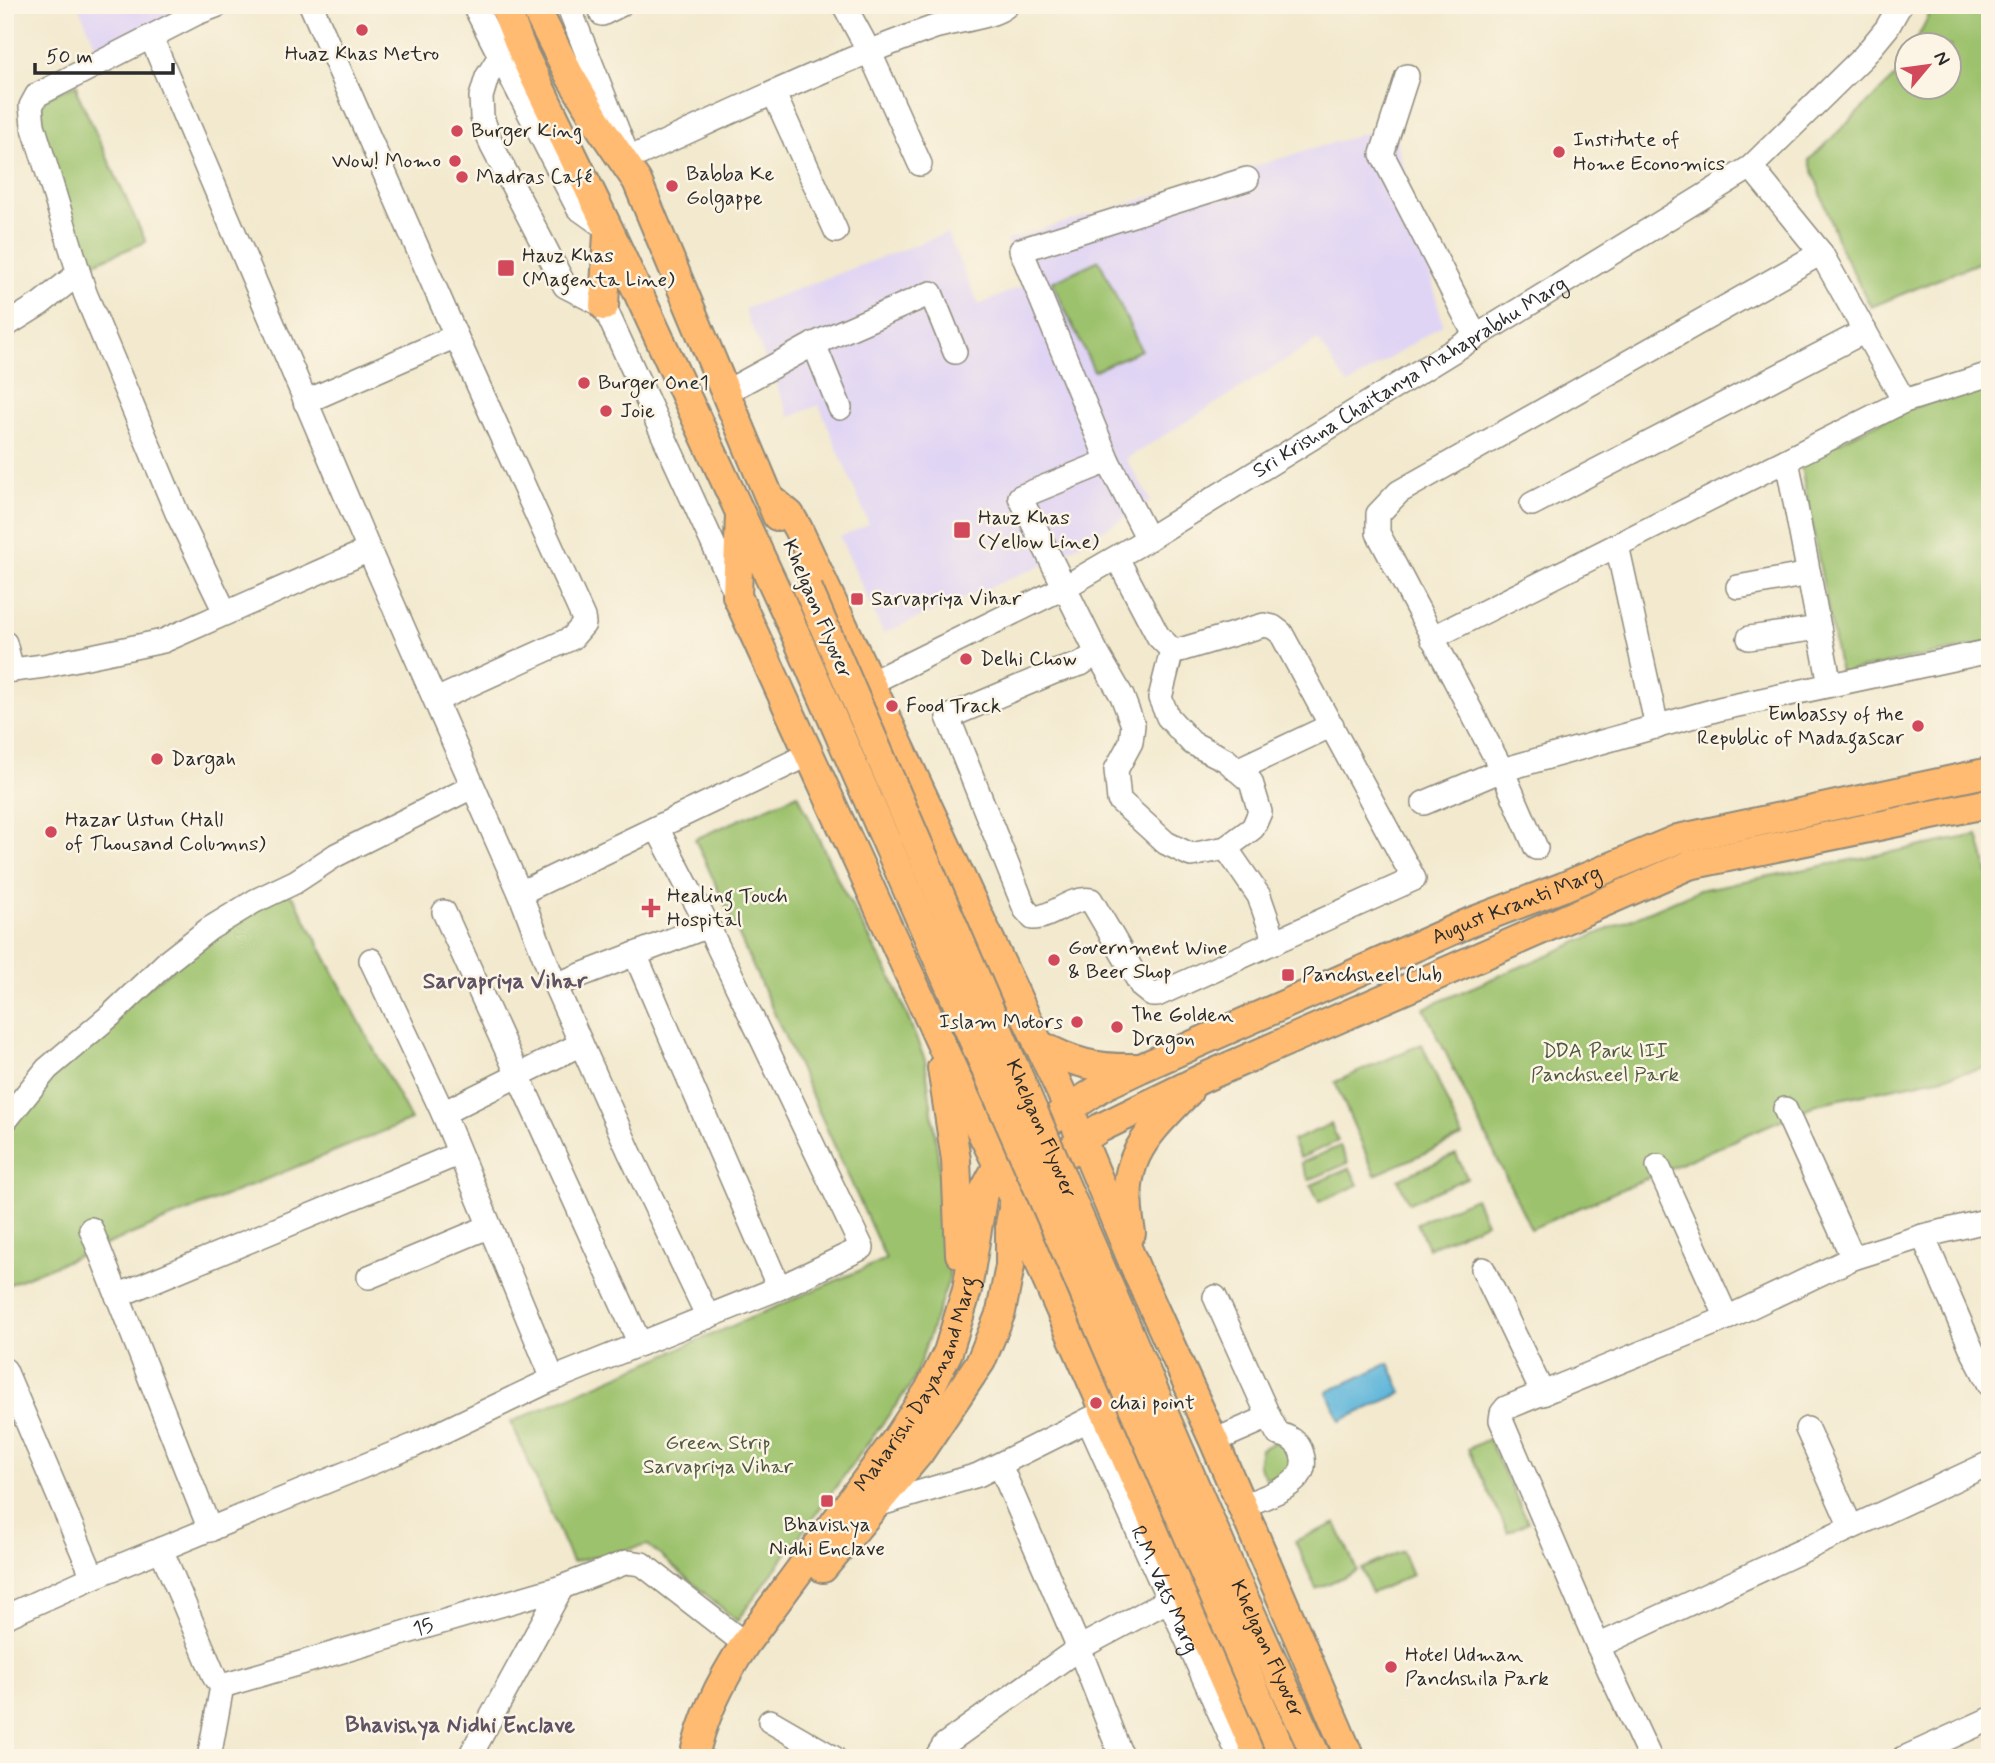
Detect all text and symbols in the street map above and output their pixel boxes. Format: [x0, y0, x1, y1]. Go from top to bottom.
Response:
marker: Huaz Khas Metro [354, 22, 370, 38]
scale bar [35, 32, 173, 76]
north arrow [1894, 32, 1964, 102]
place label: Huaz Khas Metro [285, 40, 439, 68]
text: 50 m [46, 43, 93, 71]
text: N [1928, 47, 1956, 70]
place label: Burger King [471, 117, 582, 146]
marker: Burger King [449, 123, 465, 139]
place label: Institute of Home Economics [1573, 126, 1725, 178]
marker: Institute of Home Economics [1551, 144, 1567, 160]
place label: Wow! Momo [332, 147, 441, 175]
marker: Wow! Momo [447, 153, 463, 169]
place label: Babba Ke Golgappe [686, 160, 775, 213]
place label: Madras Café [476, 163, 592, 191]
marker: Madras Café [454, 169, 470, 185]
marker: Babba Ke Golgappe [664, 178, 680, 194]
place label: Hauz Khas (Magenta Line) [522, 242, 675, 296]
marker: Hauz Khas (Magenta Line) [496, 258, 516, 278]
street label: Sri Krishna Chaitanya Mahaprabhu Marg [1247, 270, 1573, 485]
place label: Burger One1 [598, 369, 709, 398]
marker: Burger One1 [576, 375, 592, 391]
place label: Joie [620, 397, 655, 425]
marker: Joie [598, 403, 614, 419]
place label: Hauz Khas (Yellow Line) [978, 504, 1100, 556]
marker: Hauz Khas (Yellow Line) [952, 520, 972, 540]
street label: Khelgaon Flyover [775, 535, 859, 683]
place label: Sarvapriya Vihar [871, 585, 1021, 613]
marker: Sarvapriya Vihar [849, 591, 865, 607]
place label: Delhi Chow [980, 645, 1077, 673]
marker: Delhi Chow [958, 651, 974, 667]
place label: Food Track [906, 692, 1001, 720]
marker: Food Track [884, 698, 900, 714]
place label: Embassy of the Republic of Madagascar [1697, 700, 1904, 754]
marker: Embassy of the Republic of Madagascar [1910, 718, 1926, 734]
place label: Dargah [171, 745, 236, 774]
marker: Dargah [149, 751, 165, 767]
place label: Hazar Ustun (Hall of Thousand Columns) [65, 806, 266, 858]
marker: Hazar Ustun (Hall of Thousand Columns) [43, 824, 59, 840]
street label: August Kranti Marg [1427, 859, 1606, 952]
place label: Healing Touch Hospital [667, 882, 788, 934]
marker: Healing Touch Hospital [641, 898, 661, 918]
place label: Government Wine & Beer Shop [1068, 934, 1227, 986]
marker: Government Wine & Beer Shop [1046, 952, 1062, 968]
place label: Panchsheel Club [1302, 961, 1442, 989]
district label: Sarvapriya Vihar [423, 967, 589, 997]
marker: Panchsheel Club [1280, 967, 1296, 983]
place label: The Golden Dragon [1131, 1001, 1234, 1054]
place label: Islam Motors [939, 1008, 1063, 1036]
marker: Islam Motors [1069, 1014, 1085, 1030]
marker: The Golden Dragon [1109, 1019, 1125, 1035]
park label: DDA Park III Panchsheel Park [1531, 1037, 1680, 1089]
street label: Khelgaon Flyover [999, 1055, 1083, 1203]
street label: Maharishi Dayanand Marg [848, 1275, 985, 1498]
place label: chai point [1110, 1389, 1195, 1417]
marker: chai point [1088, 1395, 1104, 1411]
park label: Green Strip Sarvapriya Vihar [643, 1429, 793, 1481]
marker: Bhavishya Nidhi Enclave [819, 1493, 835, 1509]
place label: Bhavishya Nidhi Enclave [769, 1511, 885, 1563]
street label: R.M. Vats Marg [1123, 1521, 1205, 1658]
street label: Khelgaon Flyover [1223, 1576, 1311, 1722]
street label: 15 [409, 1611, 437, 1644]
place label: Hotel Udman Panchshila Park [1405, 1641, 1549, 1693]
marker: Hotel Udman Panchshila Park [1383, 1659, 1399, 1675]
district label: Bhavishya Nidhi Enclave [345, 1711, 575, 1741]

